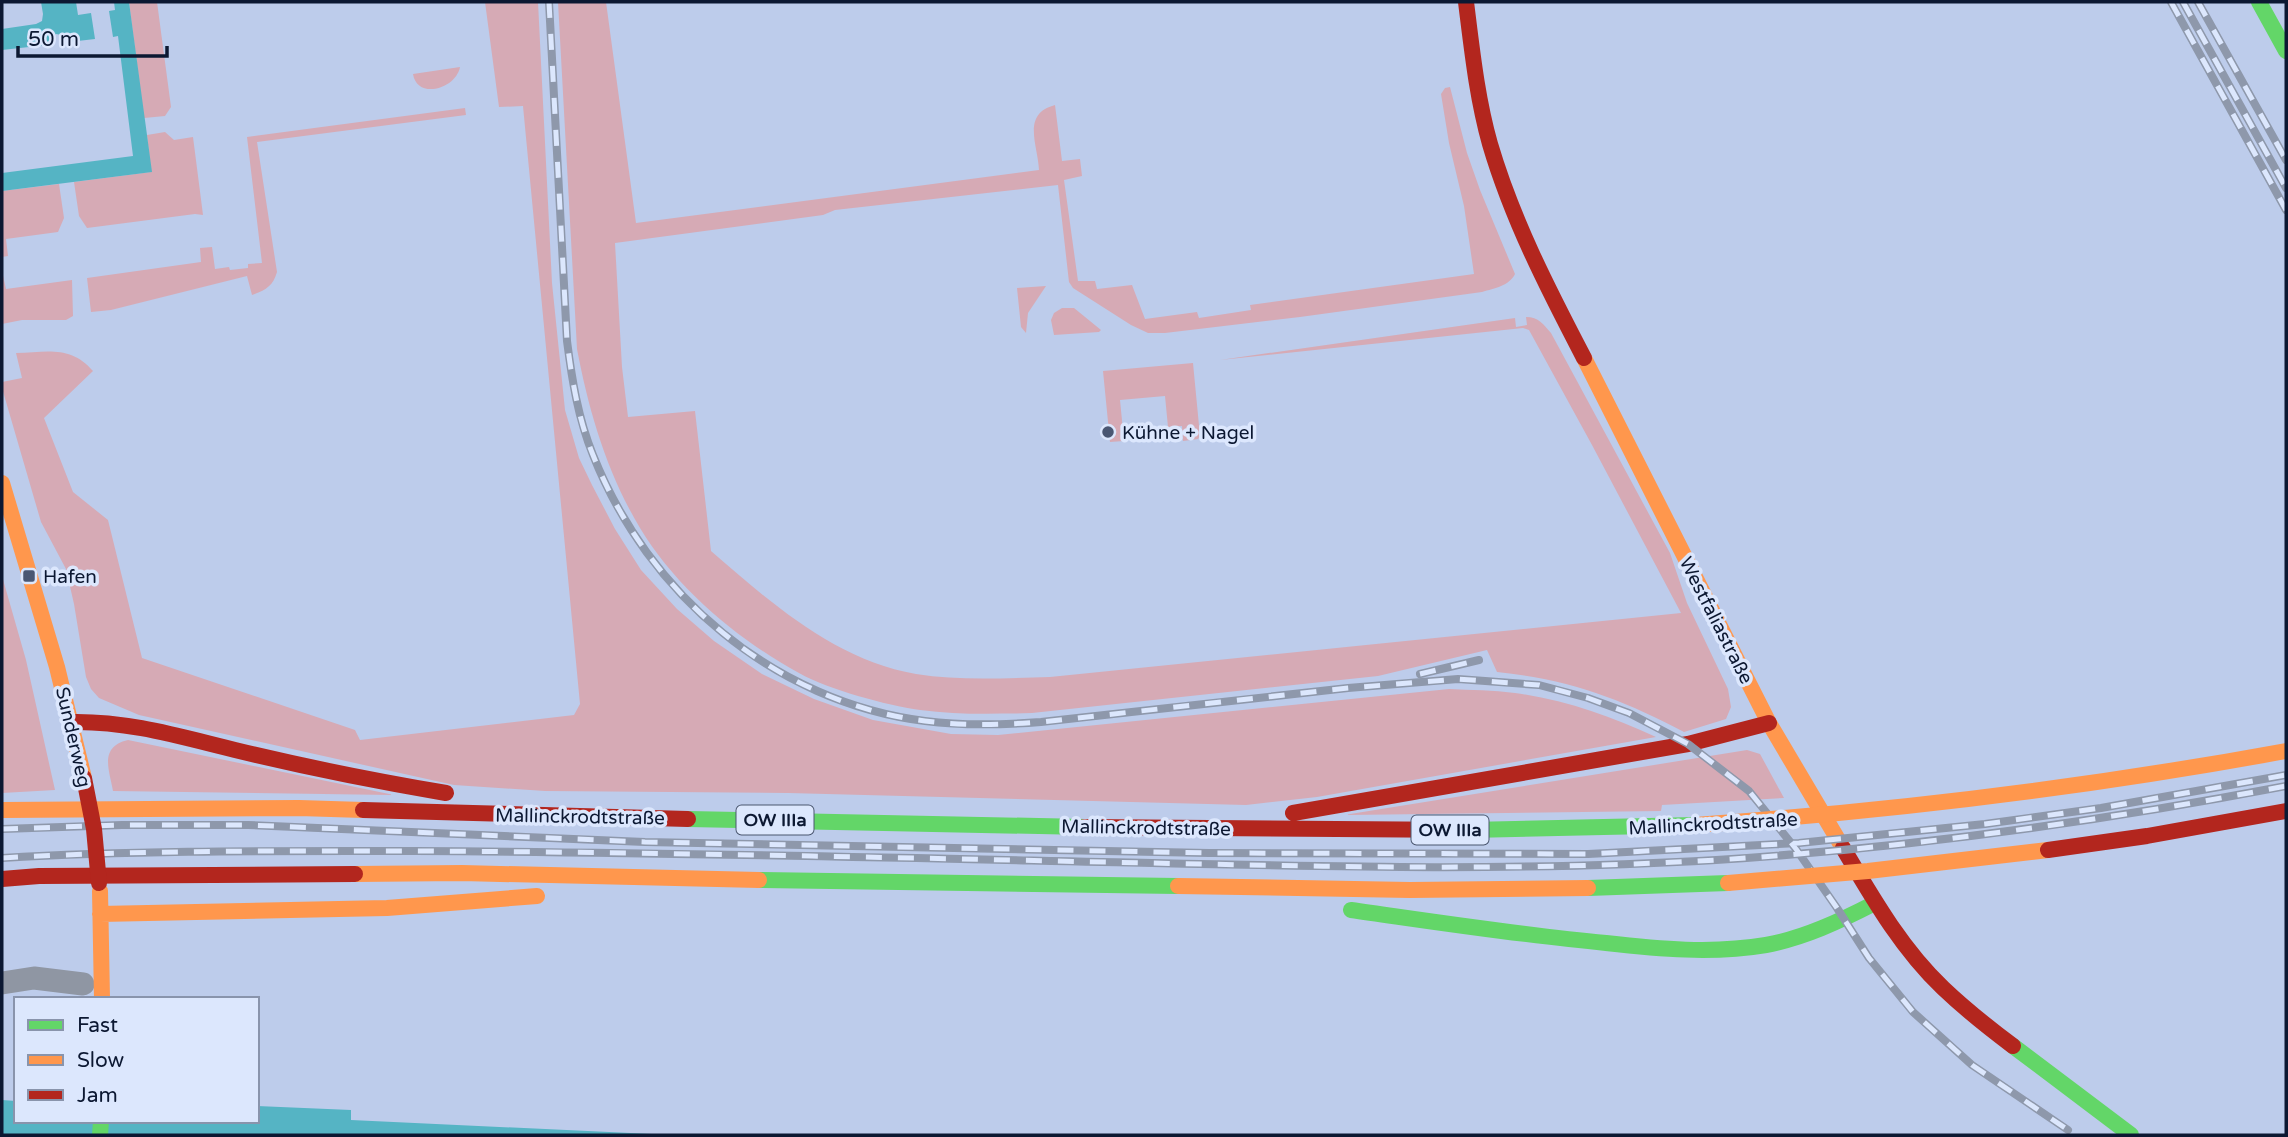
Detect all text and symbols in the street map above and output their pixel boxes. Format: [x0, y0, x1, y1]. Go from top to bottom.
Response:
scale bar [18, 14, 166, 58]
text: 50 m [28, 27, 79, 52]
place label: Kühne + Nagel [1122, 422, 1254, 444]
marker: Kühne + Nagel [1100, 424, 1116, 440]
street label: Westfaliastraße [1675, 553, 1758, 688]
place label: Hafen [43, 566, 97, 588]
marker: Hafen [21, 568, 37, 584]
street label: Sunderweg [51, 685, 95, 790]
street label: Mallinckrodtstraße [495, 805, 665, 829]
road number: OW IIIa [736, 806, 814, 834]
street label: Mallinckrodtstraße [1628, 809, 1798, 839]
street label: Mallinckrodtstraße [1061, 816, 1231, 840]
road number: OW IIIa [1412, 816, 1488, 844]
legend [14, 997, 259, 1123]
text: Fast [77, 1013, 118, 1038]
text: Slow [77, 1048, 125, 1073]
text: Jam [77, 1083, 118, 1108]

